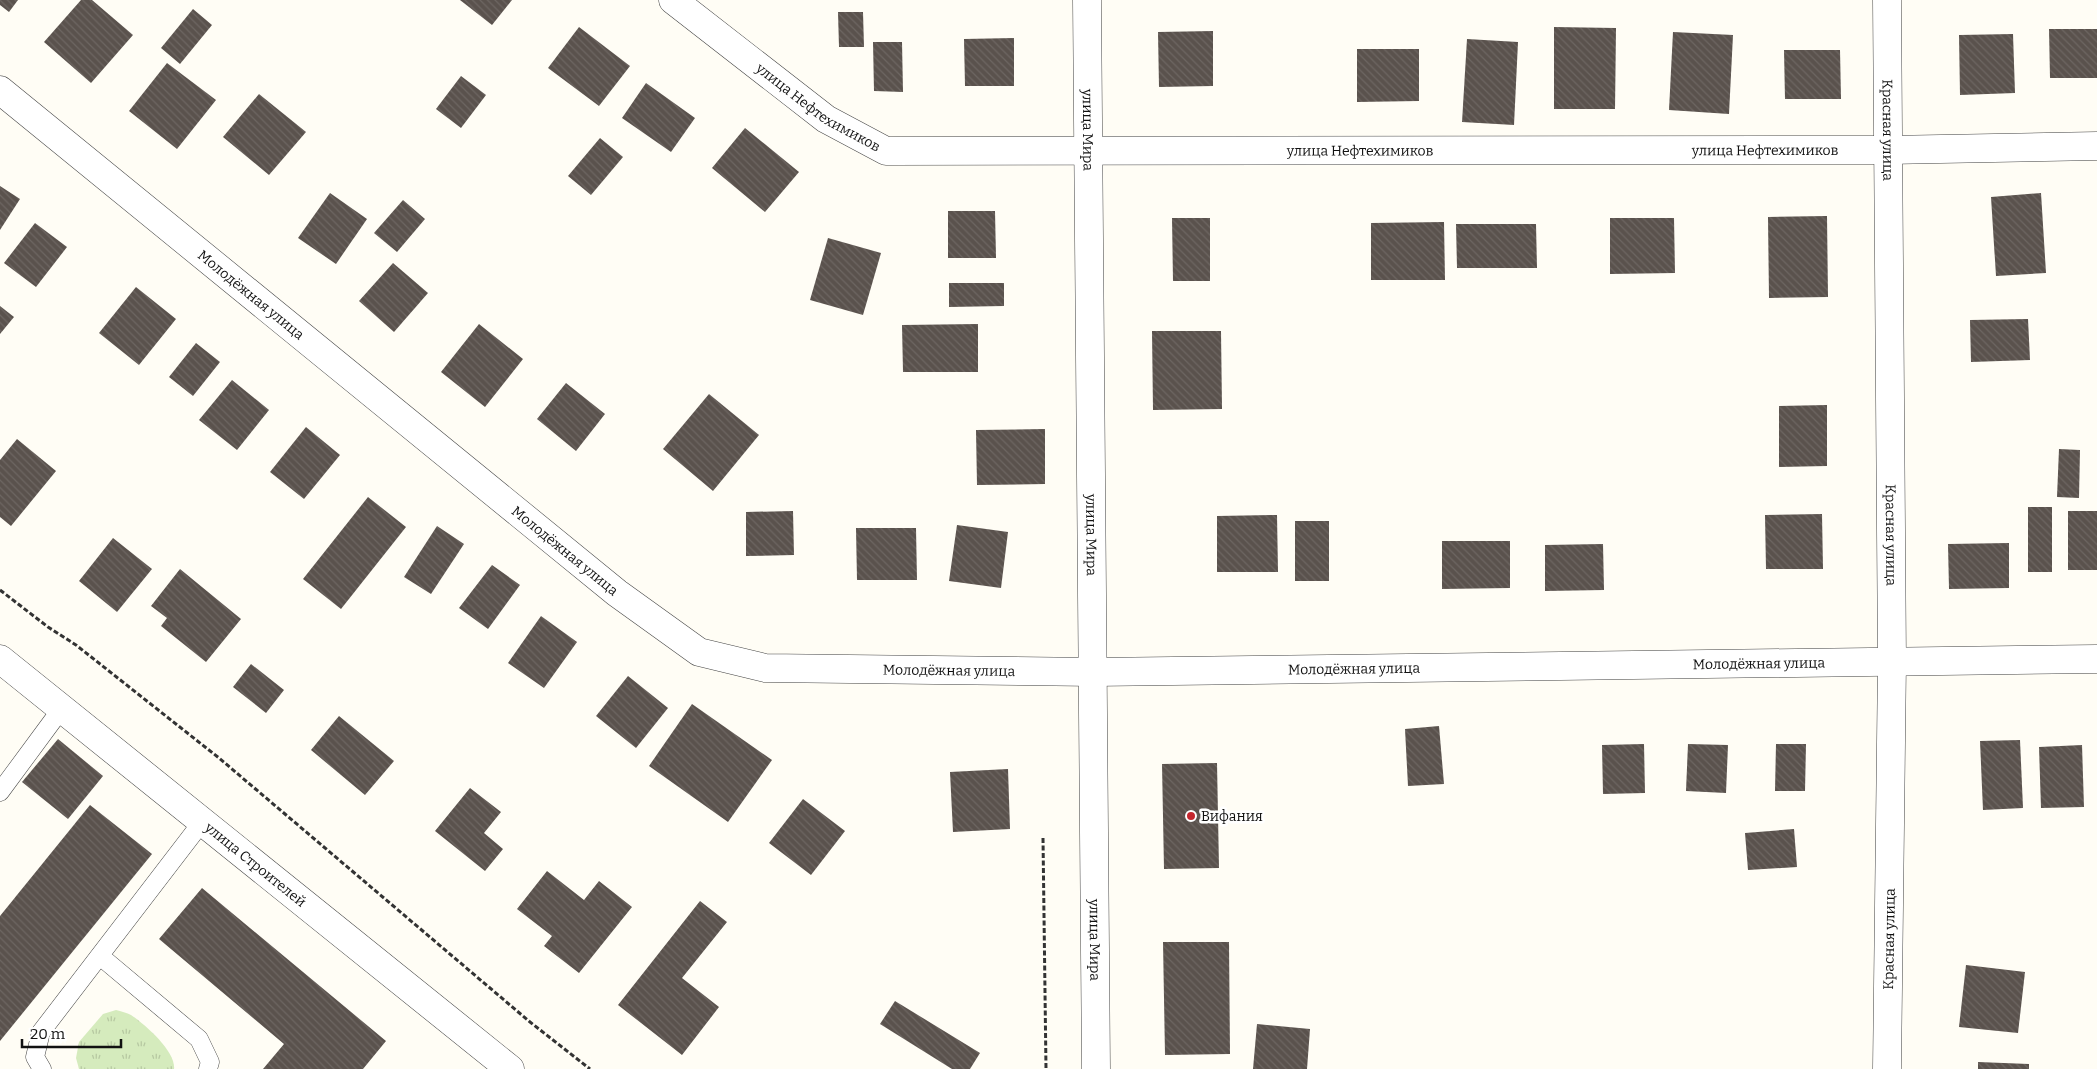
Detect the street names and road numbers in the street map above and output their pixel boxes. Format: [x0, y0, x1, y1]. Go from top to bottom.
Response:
street label: улица Нефтехимиков [752, 59, 883, 155]
street label: Красная улица [1879, 79, 1896, 181]
street label: улица Мира [1079, 88, 1096, 171]
street label: улица Нефтехимиков [1286, 142, 1434, 160]
street label: улица Нефтехимиков [1691, 142, 1839, 159]
street label: Молодёжная улица [194, 247, 308, 344]
street label: Красная улица [1882, 484, 1899, 586]
street label: улица Мира [1082, 493, 1100, 576]
street label: Молодёжная улица [508, 503, 622, 600]
street label: Молодёжная улица [1693, 655, 1826, 673]
street label: Молодёжная улица [1288, 660, 1421, 678]
street label: Молодёжная улица [883, 661, 1016, 680]
street label: улица Строителей [201, 819, 309, 911]
street label: Красная улица [1880, 888, 1899, 990]
street label: улица Мира [1086, 898, 1103, 981]

